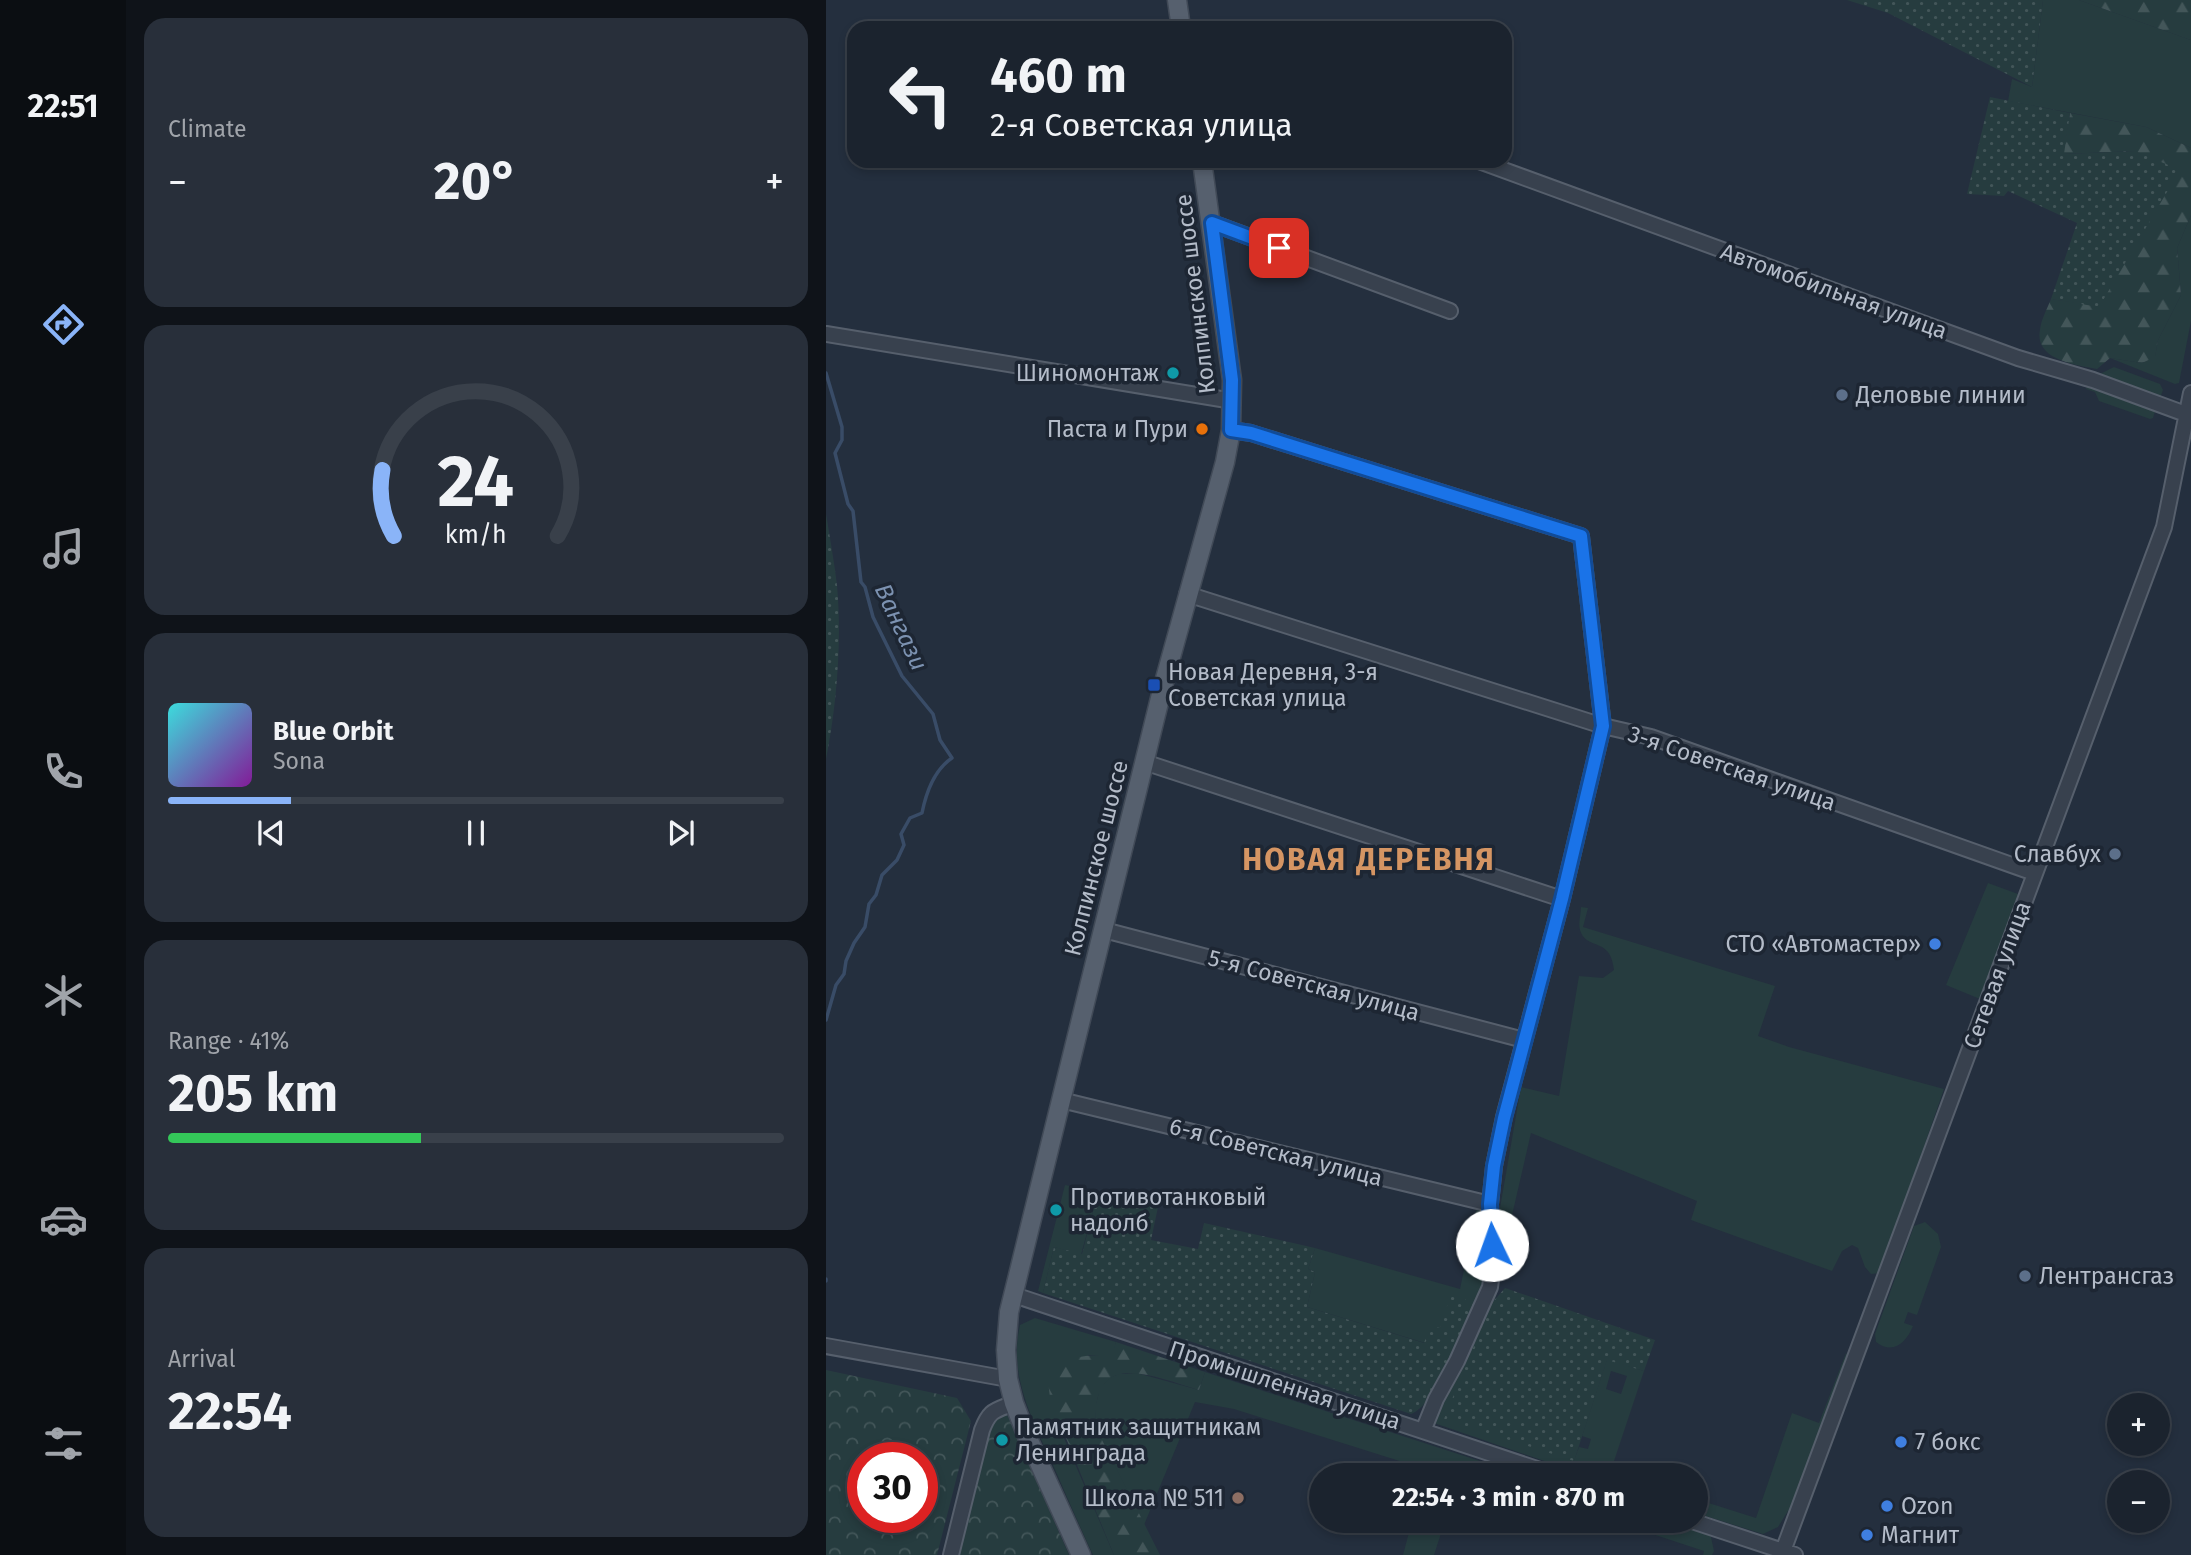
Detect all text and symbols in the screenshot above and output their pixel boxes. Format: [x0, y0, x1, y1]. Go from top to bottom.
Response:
text: 460 m [990, 46, 1127, 105]
icon: left [875, 49, 966, 140]
text: 22:51 [27, 87, 99, 125]
text: 2-я Советская улица [990, 106, 1293, 144]
text: Climate [168, 115, 247, 143]
text: 20° [434, 150, 518, 213]
text: − [168, 159, 187, 205]
text: + [765, 159, 784, 205]
street label: Колпинское шоссе [1169, 193, 1221, 395]
pin [1249, 218, 1309, 278]
icon: arrive [1260, 229, 1298, 267]
street label: Автомобильная улица [1717, 237, 1951, 345]
icon: directions [39, 300, 88, 349]
place label: Шиномонтаж [1016, 359, 1159, 387]
marker: Шиномонтаж [1165, 365, 1181, 381]
place label: Деловые линии [1855, 381, 2026, 409]
marker: Деловые линии [1834, 387, 1850, 403]
place label: Паста и Пури [1047, 415, 1188, 443]
marker: Паста и Пури [1194, 421, 1210, 437]
text: 24 [438, 439, 514, 526]
text: km/h [445, 520, 507, 550]
icon: music [39, 524, 88, 573]
water label: Вангази [869, 579, 933, 675]
place label: Новая Деревня, 3-я Советская улица [1168, 658, 1378, 712]
marker: Новая Деревня, 3-я Советская улица [1146, 677, 1162, 693]
text: Blue Orbit [273, 716, 393, 747]
street label: 3-я Советская улица [1625, 719, 1839, 817]
icon: phone [39, 747, 88, 796]
text: Sona [273, 747, 325, 775]
street label: Колпинское шоссе [1058, 757, 1134, 959]
icon: previous [252, 814, 290, 852]
icon: pause [457, 814, 495, 852]
icon: next [662, 814, 700, 852]
place label: Славбух [2014, 840, 2102, 868]
district label: НОВАЯ ДЕРЕВНЯ [1242, 842, 1496, 878]
marker: Славбух [2107, 846, 2123, 862]
street label: Сетевая улица [1957, 897, 2037, 1053]
place label: СТО «Автомастер» [1726, 930, 1921, 958]
marker: СТО «Автомастер» [1927, 936, 1943, 952]
street label: 5-я Советская улица [1205, 943, 1423, 1027]
icon: climate [39, 971, 88, 1020]
text: Range · 41% [168, 1027, 289, 1055]
text: 205 km [168, 1062, 338, 1125]
street label: 6-я Советская улица [1167, 1112, 1385, 1192]
place label: Противотанковый надолб [1070, 1183, 1266, 1237]
icon: car [39, 1195, 88, 1244]
marker: Противотанковый надолб [1048, 1202, 1064, 1218]
position arrow [1455, 1208, 1529, 1282]
place label: Лентрансгаз [2039, 1262, 2174, 1290]
marker: Лентрансгаз [2017, 1268, 2033, 1284]
street label: Промышленная улица [1166, 1334, 1404, 1436]
text: Arrival [168, 1345, 235, 1373]
text: 22:54 [168, 1380, 292, 1443]
map controls [2107, 1393, 2170, 1533]
button: + [2107, 1393, 2170, 1456]
place label: Памятник защитникам Ленинграда [1016, 1413, 1261, 1467]
icon: filters [39, 1419, 88, 1468]
place label: 7 бокс [1915, 1428, 1981, 1456]
marker: Памятник защитникам Ленинграда [994, 1432, 1010, 1448]
marker: 7 бокс [1893, 1434, 1909, 1450]
speed limit sign: 30 [847, 1442, 938, 1533]
button: − [2107, 1470, 2170, 1533]
text: 22:54 · 3 min · 870 m [1392, 1482, 1625, 1513]
place label: Школа № 511 [1084, 1484, 1224, 1512]
marker: Школа № 511 [1230, 1490, 1246, 1506]
place label: Ozon [1901, 1492, 1954, 1520]
marker: Ozon [1879, 1498, 1895, 1514]
place label: Магнит [1881, 1521, 1960, 1549]
marker: Магнит [1859, 1527, 1875, 1543]

